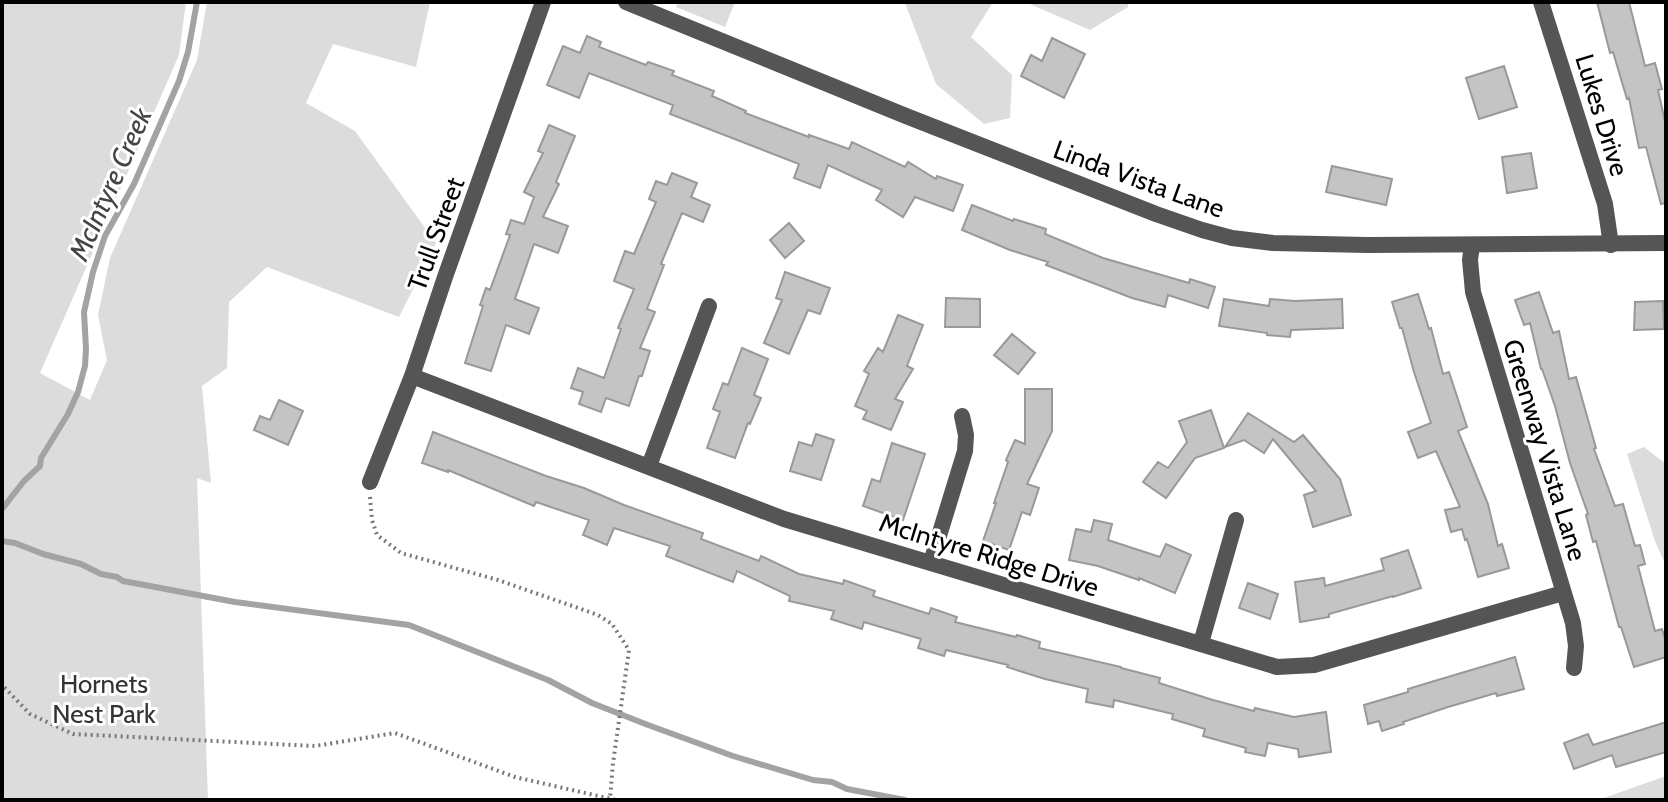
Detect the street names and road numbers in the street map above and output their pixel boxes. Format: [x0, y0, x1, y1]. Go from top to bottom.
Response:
street label: Lukes Drive [1568, 50, 1636, 180]
street label: Linda Vista Lane [1049, 133, 1229, 225]
street label: Trull Street [401, 173, 471, 295]
street label: Greenway Vista Lane [1496, 336, 1594, 564]
street label: McIntyre Ridge Drive [875, 506, 1103, 604]

